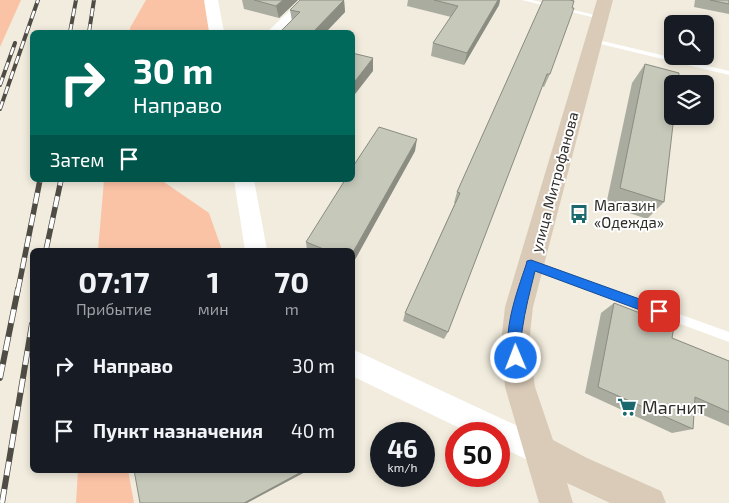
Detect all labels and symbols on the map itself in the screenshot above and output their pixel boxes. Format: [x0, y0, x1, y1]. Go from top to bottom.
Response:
street label: улица Митрофанова [527, 110, 582, 255]
place label: Магазин «Одежда» [594, 196, 664, 231]
bus stop icon: Магазин «Одежда» [568, 203, 590, 225]
pin [638, 290, 680, 332]
position arrow [489, 331, 541, 383]
supermarket icon: Магнит [616, 396, 638, 418]
place label: Магнит [642, 396, 706, 418]
speed limit sign: 50 [445, 422, 510, 487]

